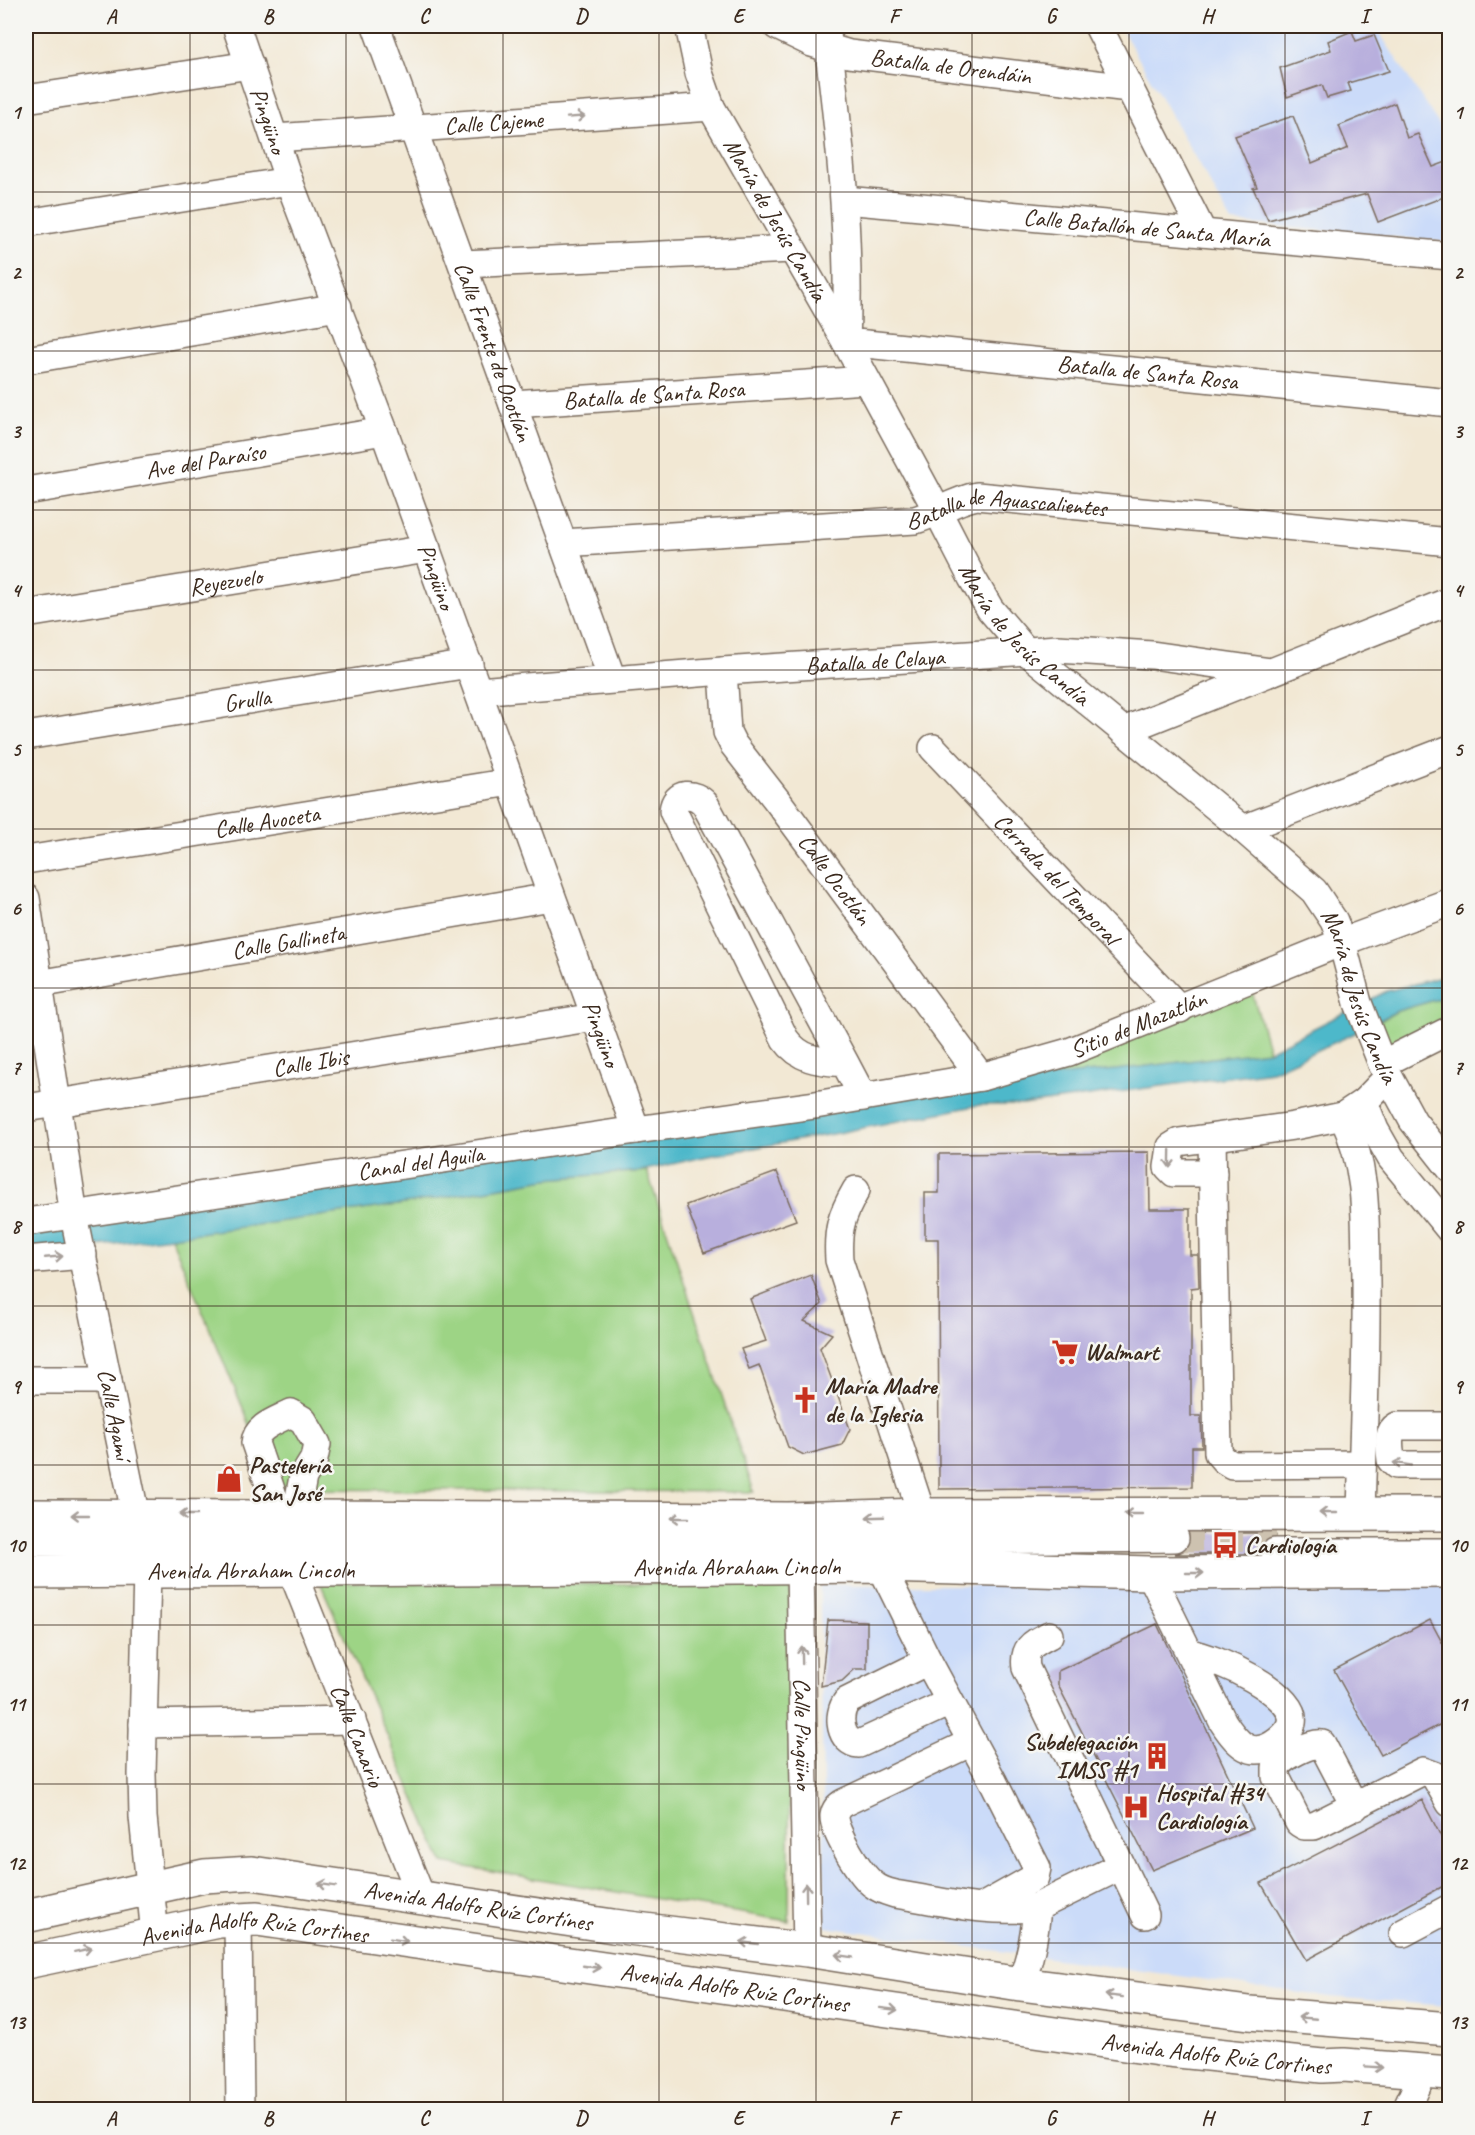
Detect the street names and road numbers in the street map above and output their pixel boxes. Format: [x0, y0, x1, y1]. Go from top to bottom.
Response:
street label: Batalla de Orendáin [869, 42, 1034, 91]
street label: Pingüino [243, 84, 294, 160]
street label: Calle Cajeme [443, 104, 546, 141]
street label: María de Jesús Candía [717, 133, 835, 308]
street label: Calle Batallón de Santa María [1022, 202, 1273, 254]
street label: Calle Frente de Ocotlán [447, 258, 540, 446]
street label: Batalla de Santa Rosa [1056, 348, 1241, 397]
street label: Batalla de Santa Rosa [562, 373, 747, 416]
street label: Ave del Paraíso [143, 436, 269, 486]
street label: Batalla de Aguascalientes [906, 481, 1110, 536]
street label: Pingüino [411, 540, 463, 616]
street label: María de Jesús Candía [952, 558, 1097, 713]
street label: Reyezuelo [187, 561, 266, 602]
street label: Batalla de Celaya [804, 641, 947, 681]
street label: Grulla [222, 681, 274, 719]
street label: Calle Avoceta [212, 798, 323, 844]
street label: Cerrada del Temporal [987, 807, 1129, 954]
street label: Calle Ocotlán [792, 828, 879, 932]
street label: María de Jesús Candía [1315, 902, 1405, 1090]
street label: Calle Gallineta [229, 917, 349, 966]
street label: Sitio de Mazatlán [1066, 983, 1212, 1065]
street label: Pingüino [576, 997, 628, 1073]
street label: Calle Ibis [270, 1041, 353, 1083]
street label: Canal del Aguila [355, 1138, 488, 1187]
street label: Calle Agamí [91, 1366, 140, 1467]
street label: Avenida Abraham Lincoln [633, 1551, 841, 1583]
street label: Avenida Abraham Lincoln [147, 1555, 355, 1586]
street label: Calle Pingüino [787, 1678, 819, 1792]
street label: Calle Canario [323, 1680, 392, 1793]
street label: Avenida Adolfo Ruíz Cortínes [362, 1875, 596, 1938]
street label: Avenida Adolfo Ruíz Cortines [137, 1904, 372, 1952]
street label: Avenida Adolfo Ruíz Cortines [619, 1957, 853, 2019]
street label: Avenida Adolfo Ruíz Cortines [1100, 2026, 1333, 2081]

